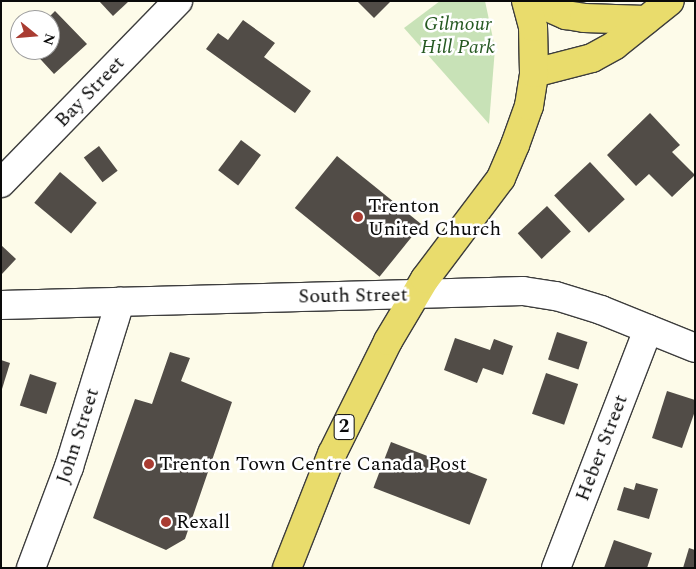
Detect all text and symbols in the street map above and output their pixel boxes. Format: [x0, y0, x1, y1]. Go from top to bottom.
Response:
north arrow [10, 10, 60, 60]
park label: Gilmour Hill Park [421, 13, 495, 60]
text: N [37, 31, 61, 48]
street label: Bay Street [50, 51, 130, 133]
place label: Trenton United Church [368, 194, 501, 241]
marker: Trenton United Church [352, 211, 364, 223]
street label: South Street [298, 283, 408, 309]
street label: John Street [51, 385, 105, 487]
street label: Heber Street [571, 391, 633, 505]
road number: 2 [333, 411, 355, 444]
place label: Trenton Town Centre Canada Post [159, 452, 467, 476]
marker: Trenton Town Centre Canada Post [143, 458, 155, 470]
place label: Rexall [176, 510, 230, 534]
marker: Rexall [160, 516, 172, 528]

